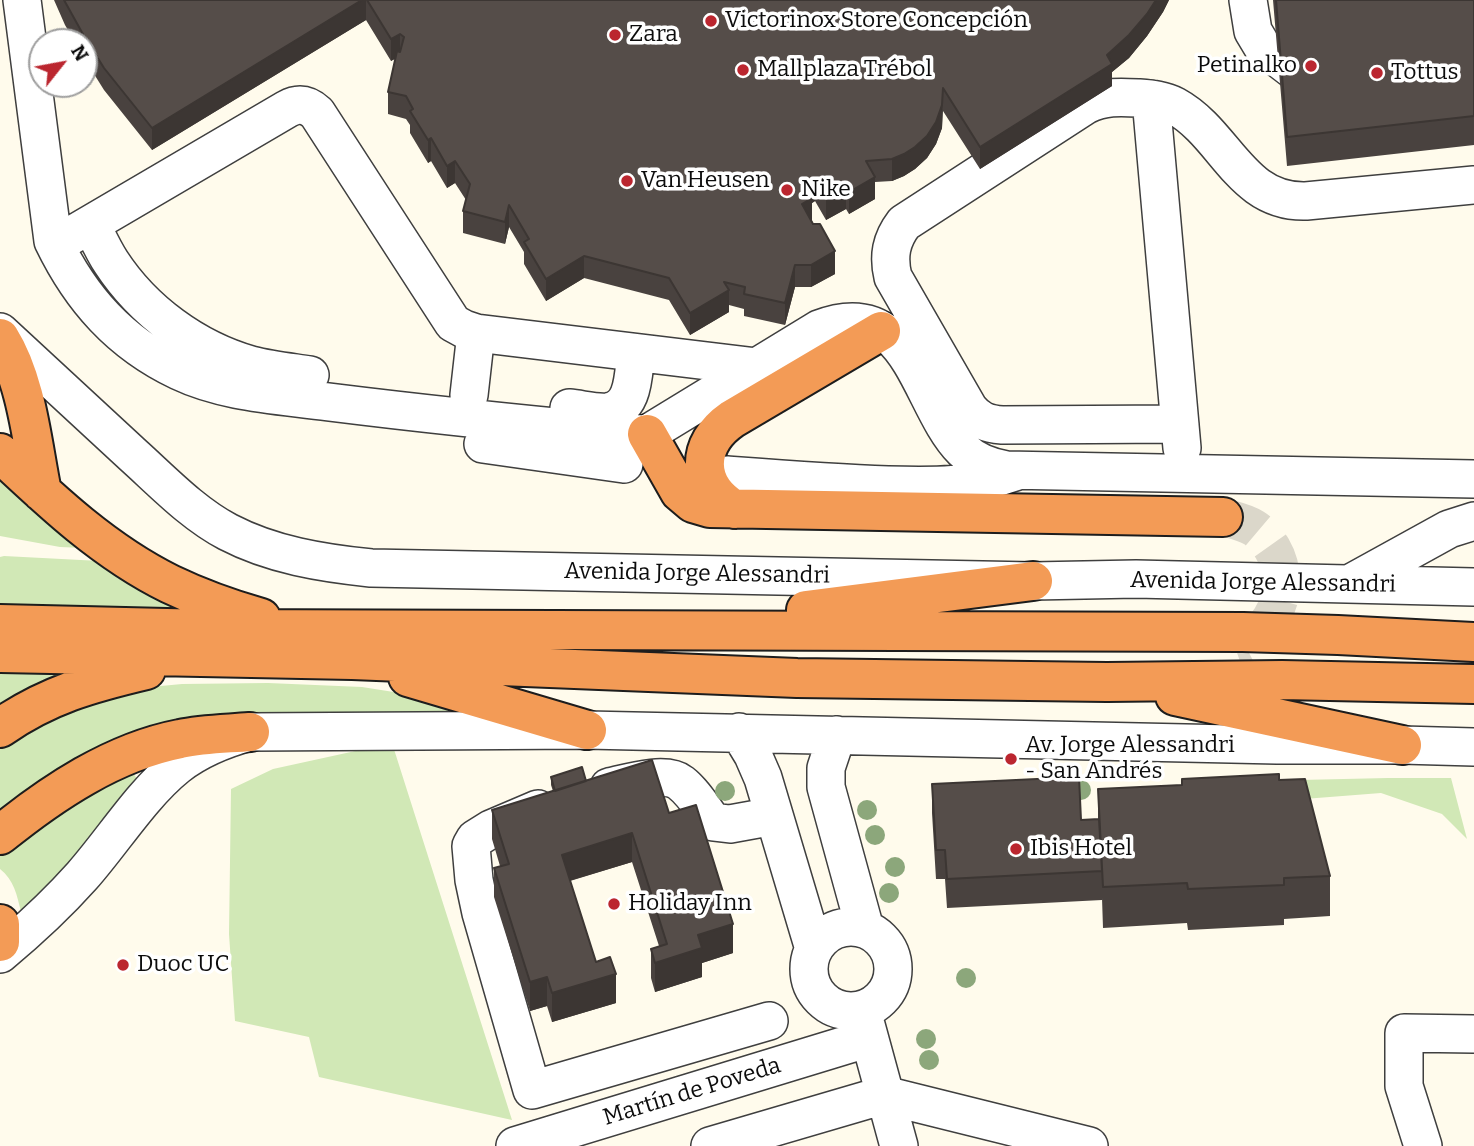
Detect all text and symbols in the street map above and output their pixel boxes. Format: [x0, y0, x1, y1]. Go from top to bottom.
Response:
place label: Victorinox Store Concepción [725, 7, 1028, 35]
marker: Victorinox Store Concepción [703, 13, 719, 29]
place label: Zara [629, 21, 678, 49]
marker: Zara [607, 27, 623, 43]
north arrow [28, 28, 98, 98]
text: N [66, 41, 93, 65]
place label: Petinalko [1197, 52, 1297, 80]
place label: Mallplaza Trébol [757, 56, 932, 84]
marker: Petinalko [1303, 58, 1319, 74]
place label: Tottus [1391, 59, 1458, 87]
marker: Mallplaza Trébol [735, 62, 751, 78]
marker: Tottus [1369, 65, 1385, 81]
place label: Van Heusen [641, 167, 770, 195]
marker: Van Heusen [619, 173, 635, 189]
place label: Nike [801, 176, 851, 204]
marker: Nike [779, 182, 795, 198]
street label: Avenida Jorge Alessandri [564, 558, 830, 590]
street label: Avenida Jorge Alessandri [1130, 567, 1396, 599]
place label: Av. Jorge Alessandri - San Andrés [1025, 732, 1235, 786]
marker: Av. Jorge Alessandri - San Andrés [1003, 751, 1019, 767]
place label: Ibis Hotel [1030, 835, 1132, 863]
marker: Ibis Hotel [1008, 841, 1024, 857]
place label: Holiday Inn [628, 890, 752, 918]
marker: Holiday Inn [606, 896, 622, 912]
place label: Duoc UC [137, 951, 229, 979]
marker: Duoc UC [115, 957, 131, 973]
street label: Martín de Poveda [600, 1052, 784, 1132]

